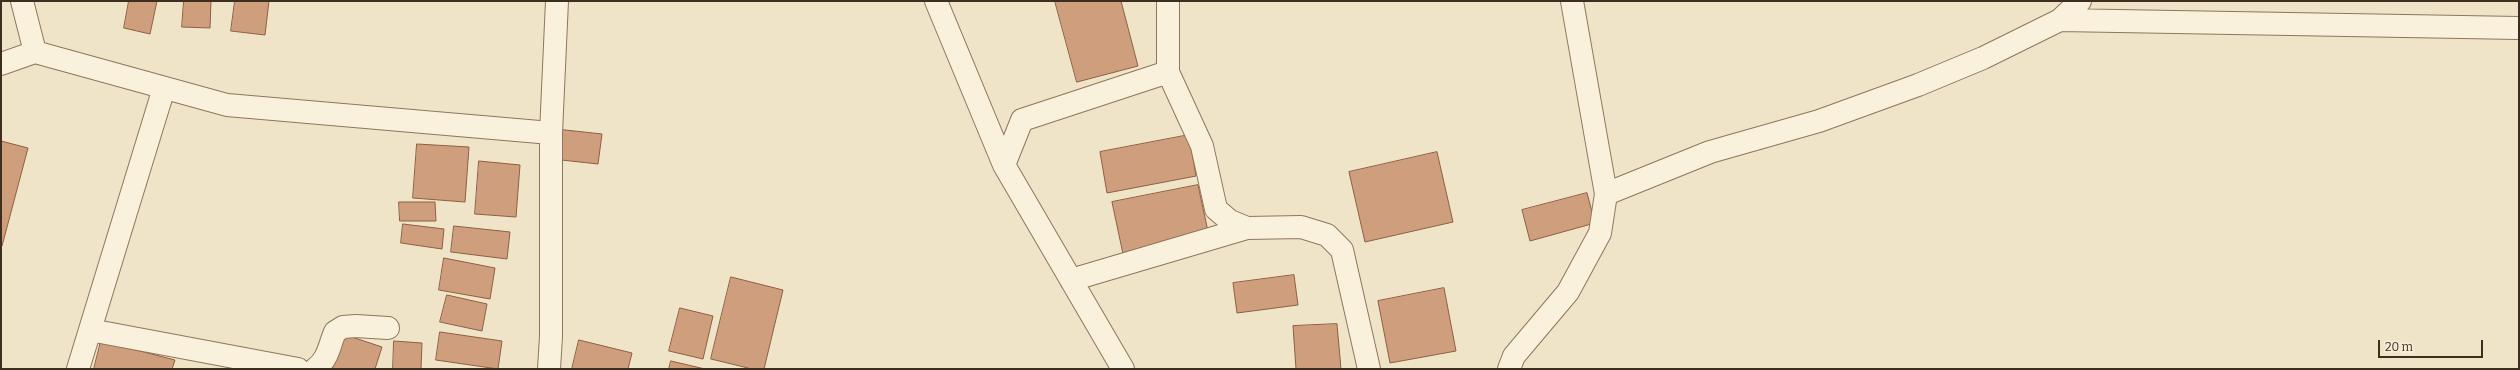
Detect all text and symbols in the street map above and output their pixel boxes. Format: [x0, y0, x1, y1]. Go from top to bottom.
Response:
scale bar [2380, 332, 2485, 358]
text: 20 m [2385, 340, 2413, 354]

